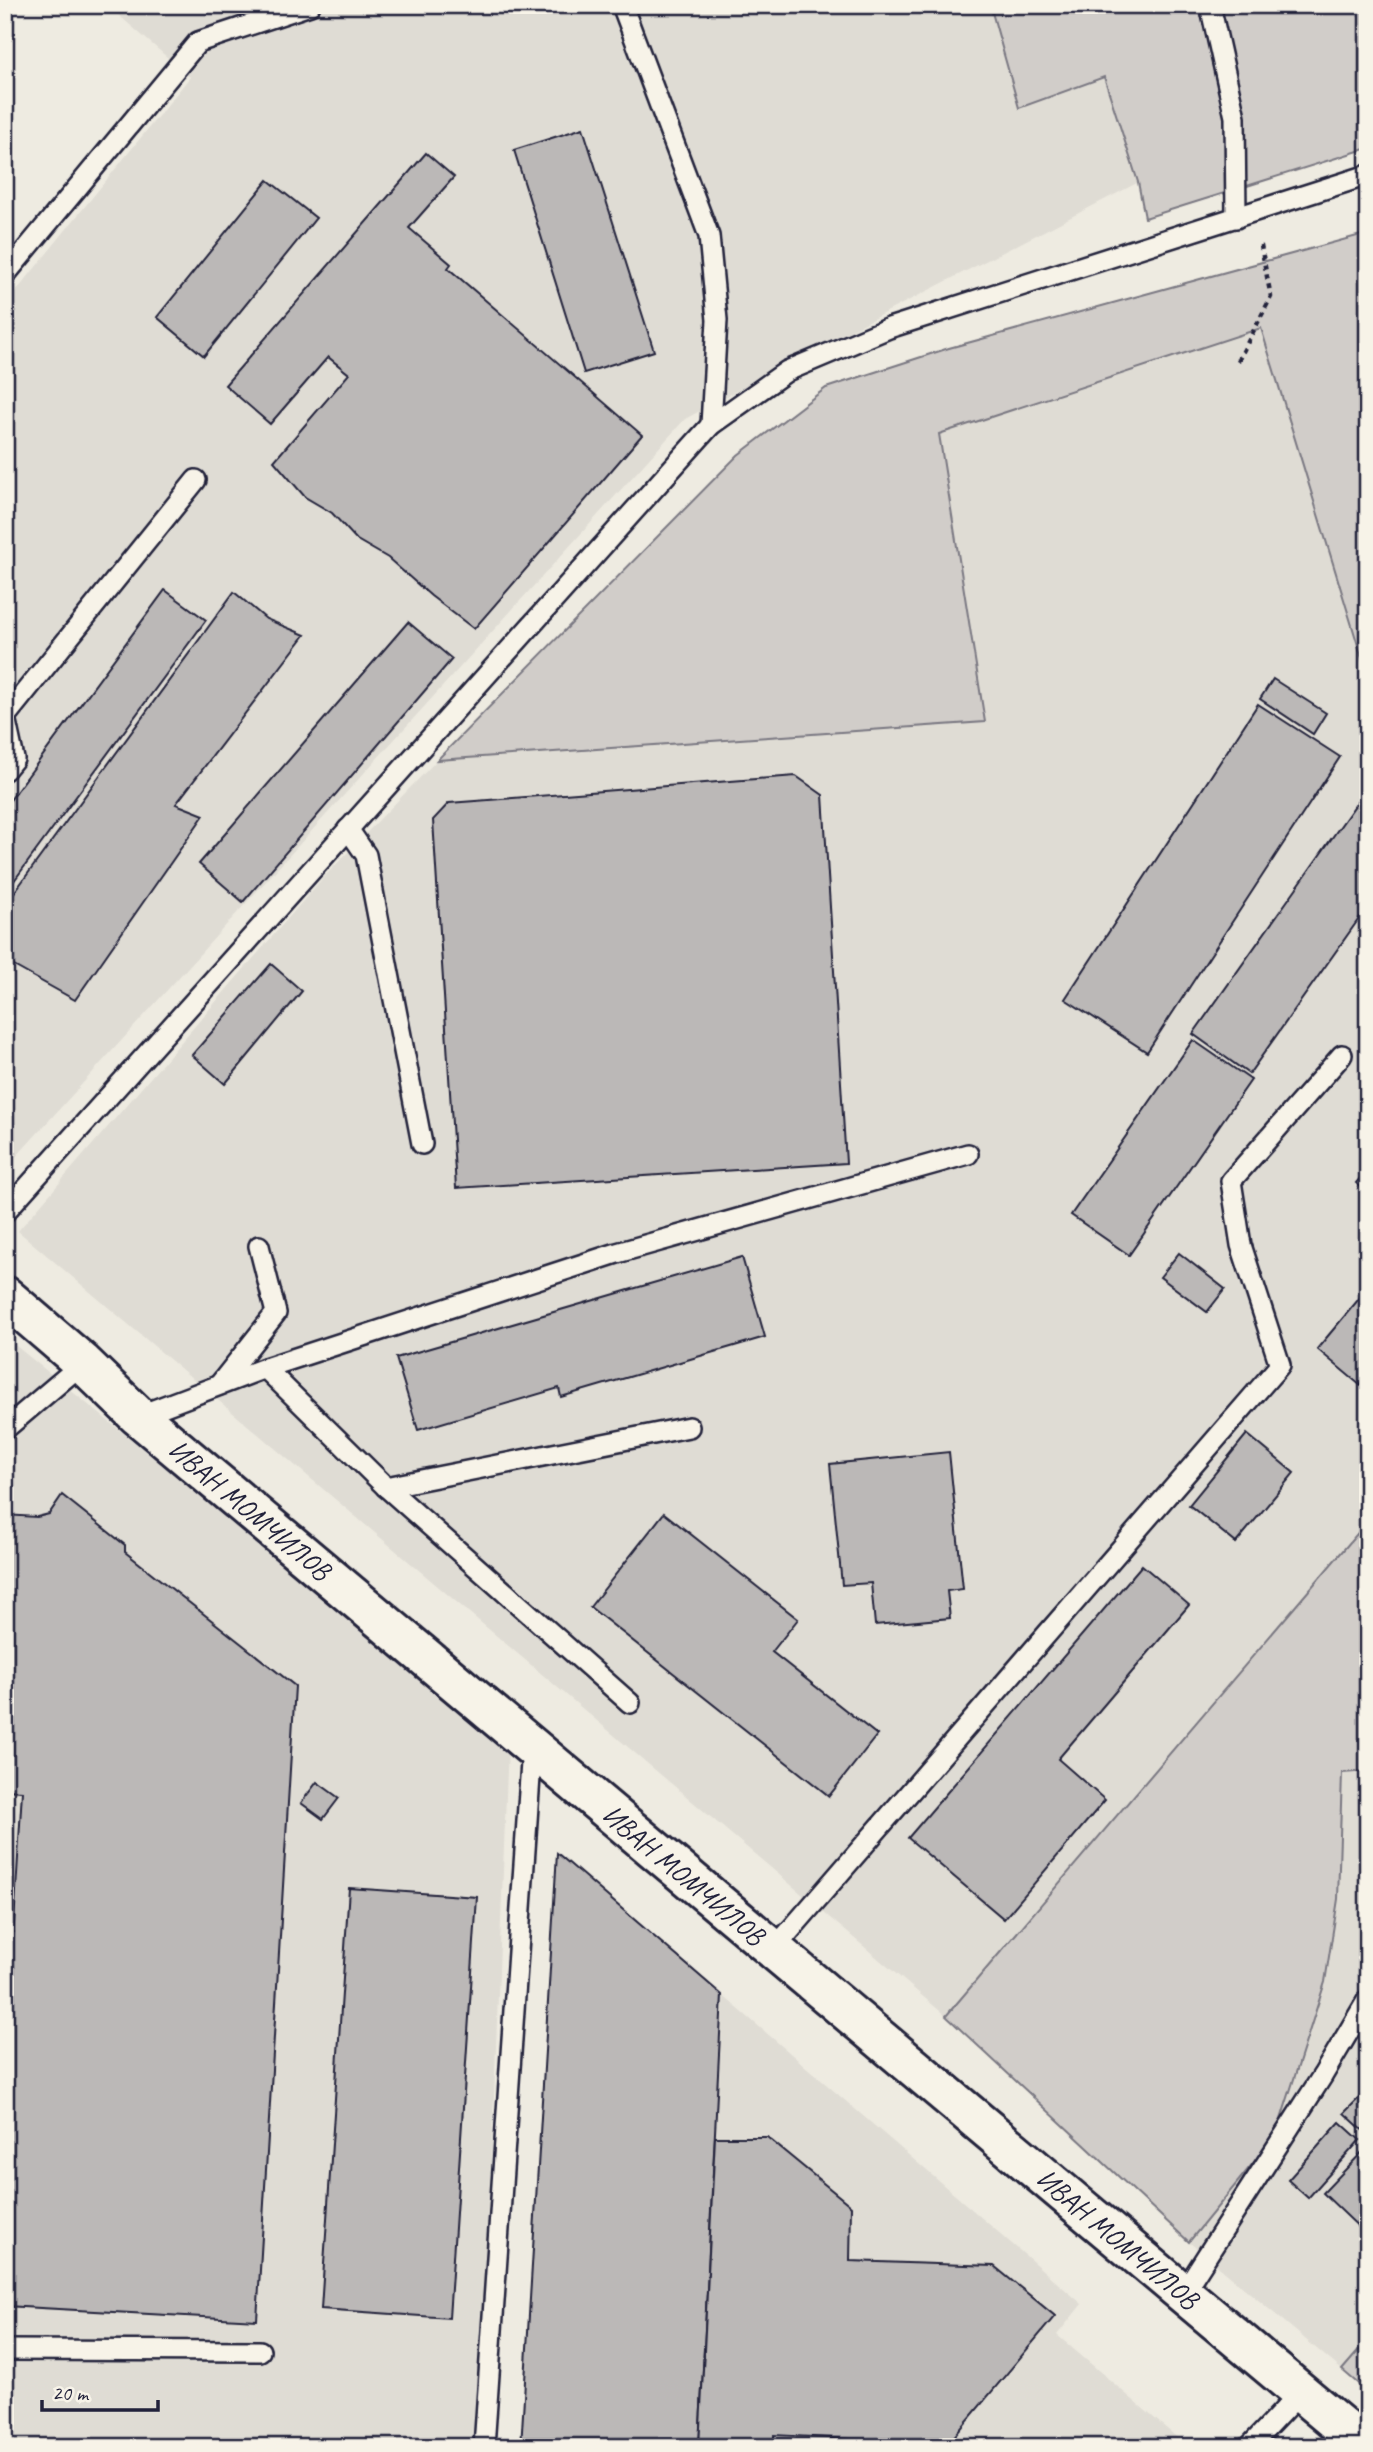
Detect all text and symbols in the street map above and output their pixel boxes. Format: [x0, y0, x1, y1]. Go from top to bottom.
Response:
street label: ИВАН МОМЧИЛОВ [162, 1432, 340, 1589]
street label: ИВАН МОМЧИЛОВ [596, 1797, 774, 1954]
street label: ИВАН МОМЧИЛОВ [1030, 2161, 1208, 2318]
scale bar [42, 2368, 158, 2412]
text: 20 m [52, 2380, 90, 2406]

